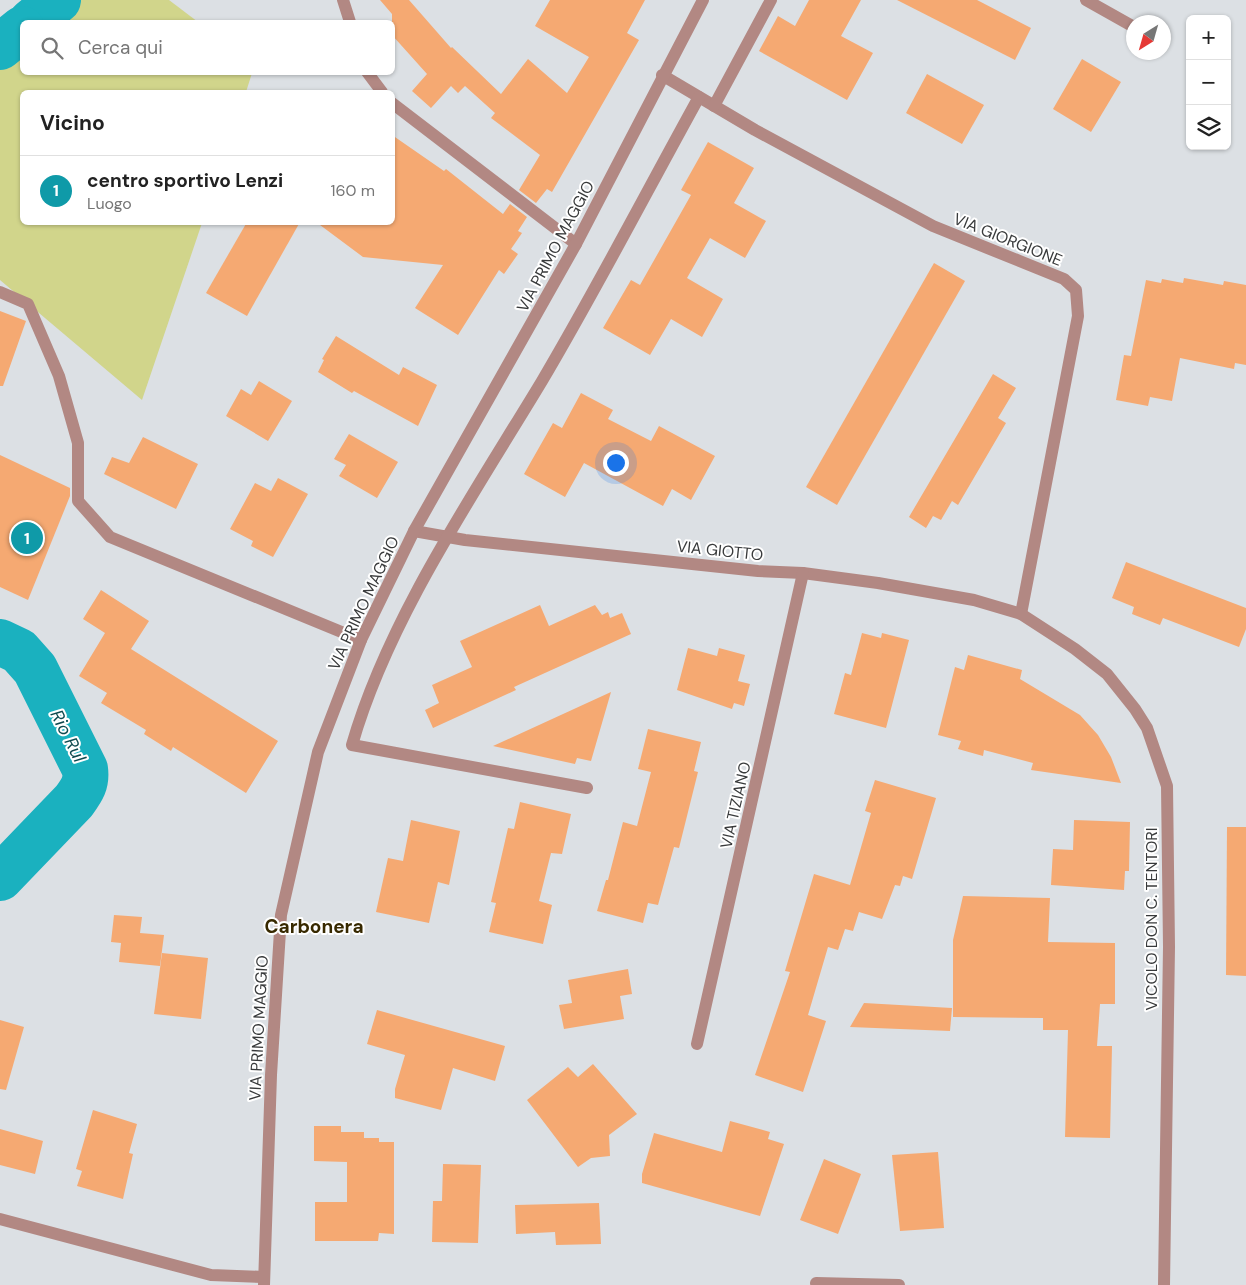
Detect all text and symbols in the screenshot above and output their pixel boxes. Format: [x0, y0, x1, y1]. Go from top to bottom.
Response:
north arrow [1126, 15, 1171, 60]
map controls [1186, 15, 1231, 150]
button: + [1186, 15, 1231, 60]
search box [20, 20, 395, 75]
icon: search [38, 34, 66, 62]
text: Cerca qui [78, 35, 163, 60]
button: − [1186, 60, 1231, 105]
button: layers [1186, 105, 1231, 150]
text: Vicino [40, 109, 105, 137]
text: centro sportivo Lenzi [87, 168, 283, 193]
street label: VIA PRIMO MAGGIO [512, 177, 599, 316]
text: 1 [53, 180, 59, 201]
text: 160 m [331, 180, 375, 201]
text: Luogo [87, 193, 132, 214]
street label: VIA GIORGIONE [950, 208, 1065, 271]
your location [603, 450, 629, 476]
pin: 1 [11, 519, 43, 557]
street label: VIA PRIMO MAGGIO [323, 533, 404, 674]
street label: VIA GIOTTO [676, 536, 764, 565]
water label: Rio Rul [45, 706, 92, 767]
street label: VIA TIZIANO [715, 760, 756, 851]
street label: VICOLO DON C. TENTORI [1141, 827, 1162, 1011]
district label: Carbonera [264, 914, 364, 939]
street label: VIA PRIMO MAGGIO [244, 955, 273, 1101]

